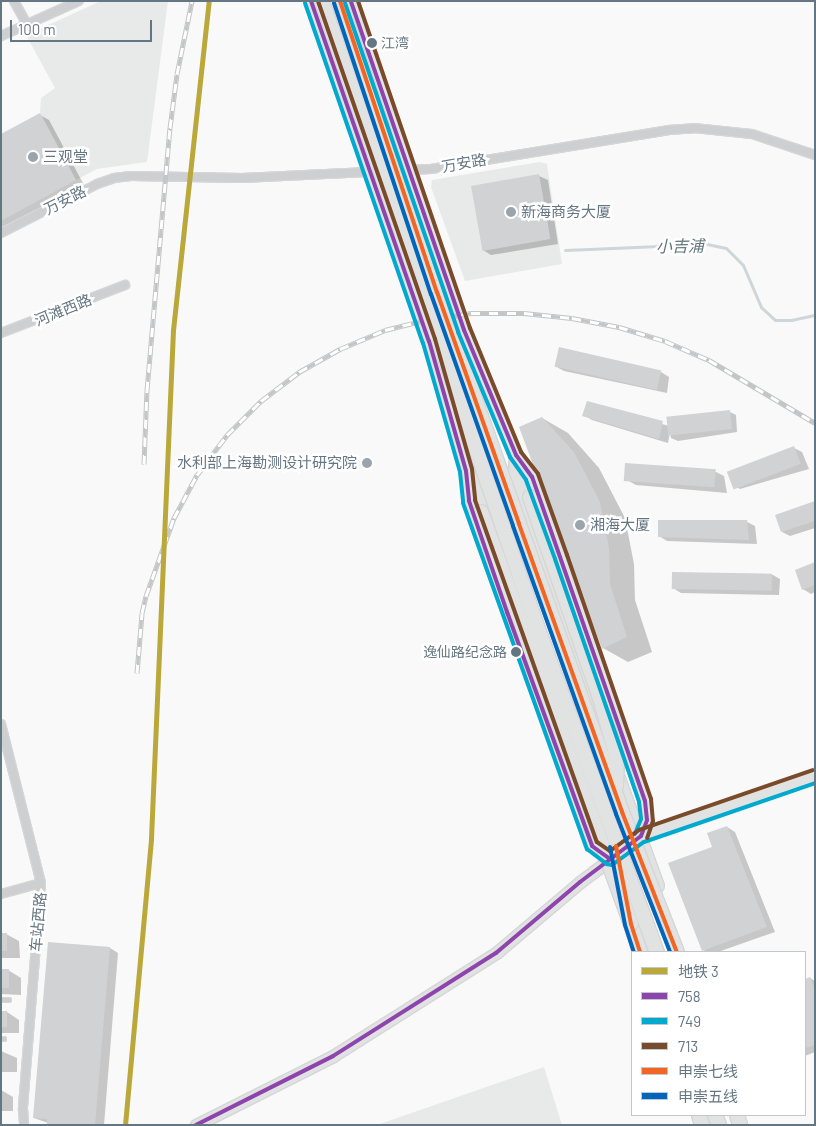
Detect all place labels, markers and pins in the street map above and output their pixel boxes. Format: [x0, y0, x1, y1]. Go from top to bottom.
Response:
place label: 江湾 [381, 35, 409, 51]
marker: 江湾 [367, 38, 377, 48]
place label: 三观堂 [43, 148, 88, 166]
marker: 三观堂 [27, 151, 39, 163]
place label: 新海商务大厦 [521, 203, 611, 221]
marker: 新海商务大厦 [505, 206, 517, 218]
place label: 水利部上海勘测设计研究院 [177, 454, 357, 472]
marker: 水利部上海勘测设计研究院 [361, 457, 373, 469]
place label: 湘海大厦 [590, 516, 650, 534]
marker: 湘海大厦 [574, 519, 586, 531]
place label: 逸仙路纪念路 [423, 644, 507, 660]
marker: 逸仙路纪念路 [511, 647, 521, 657]

